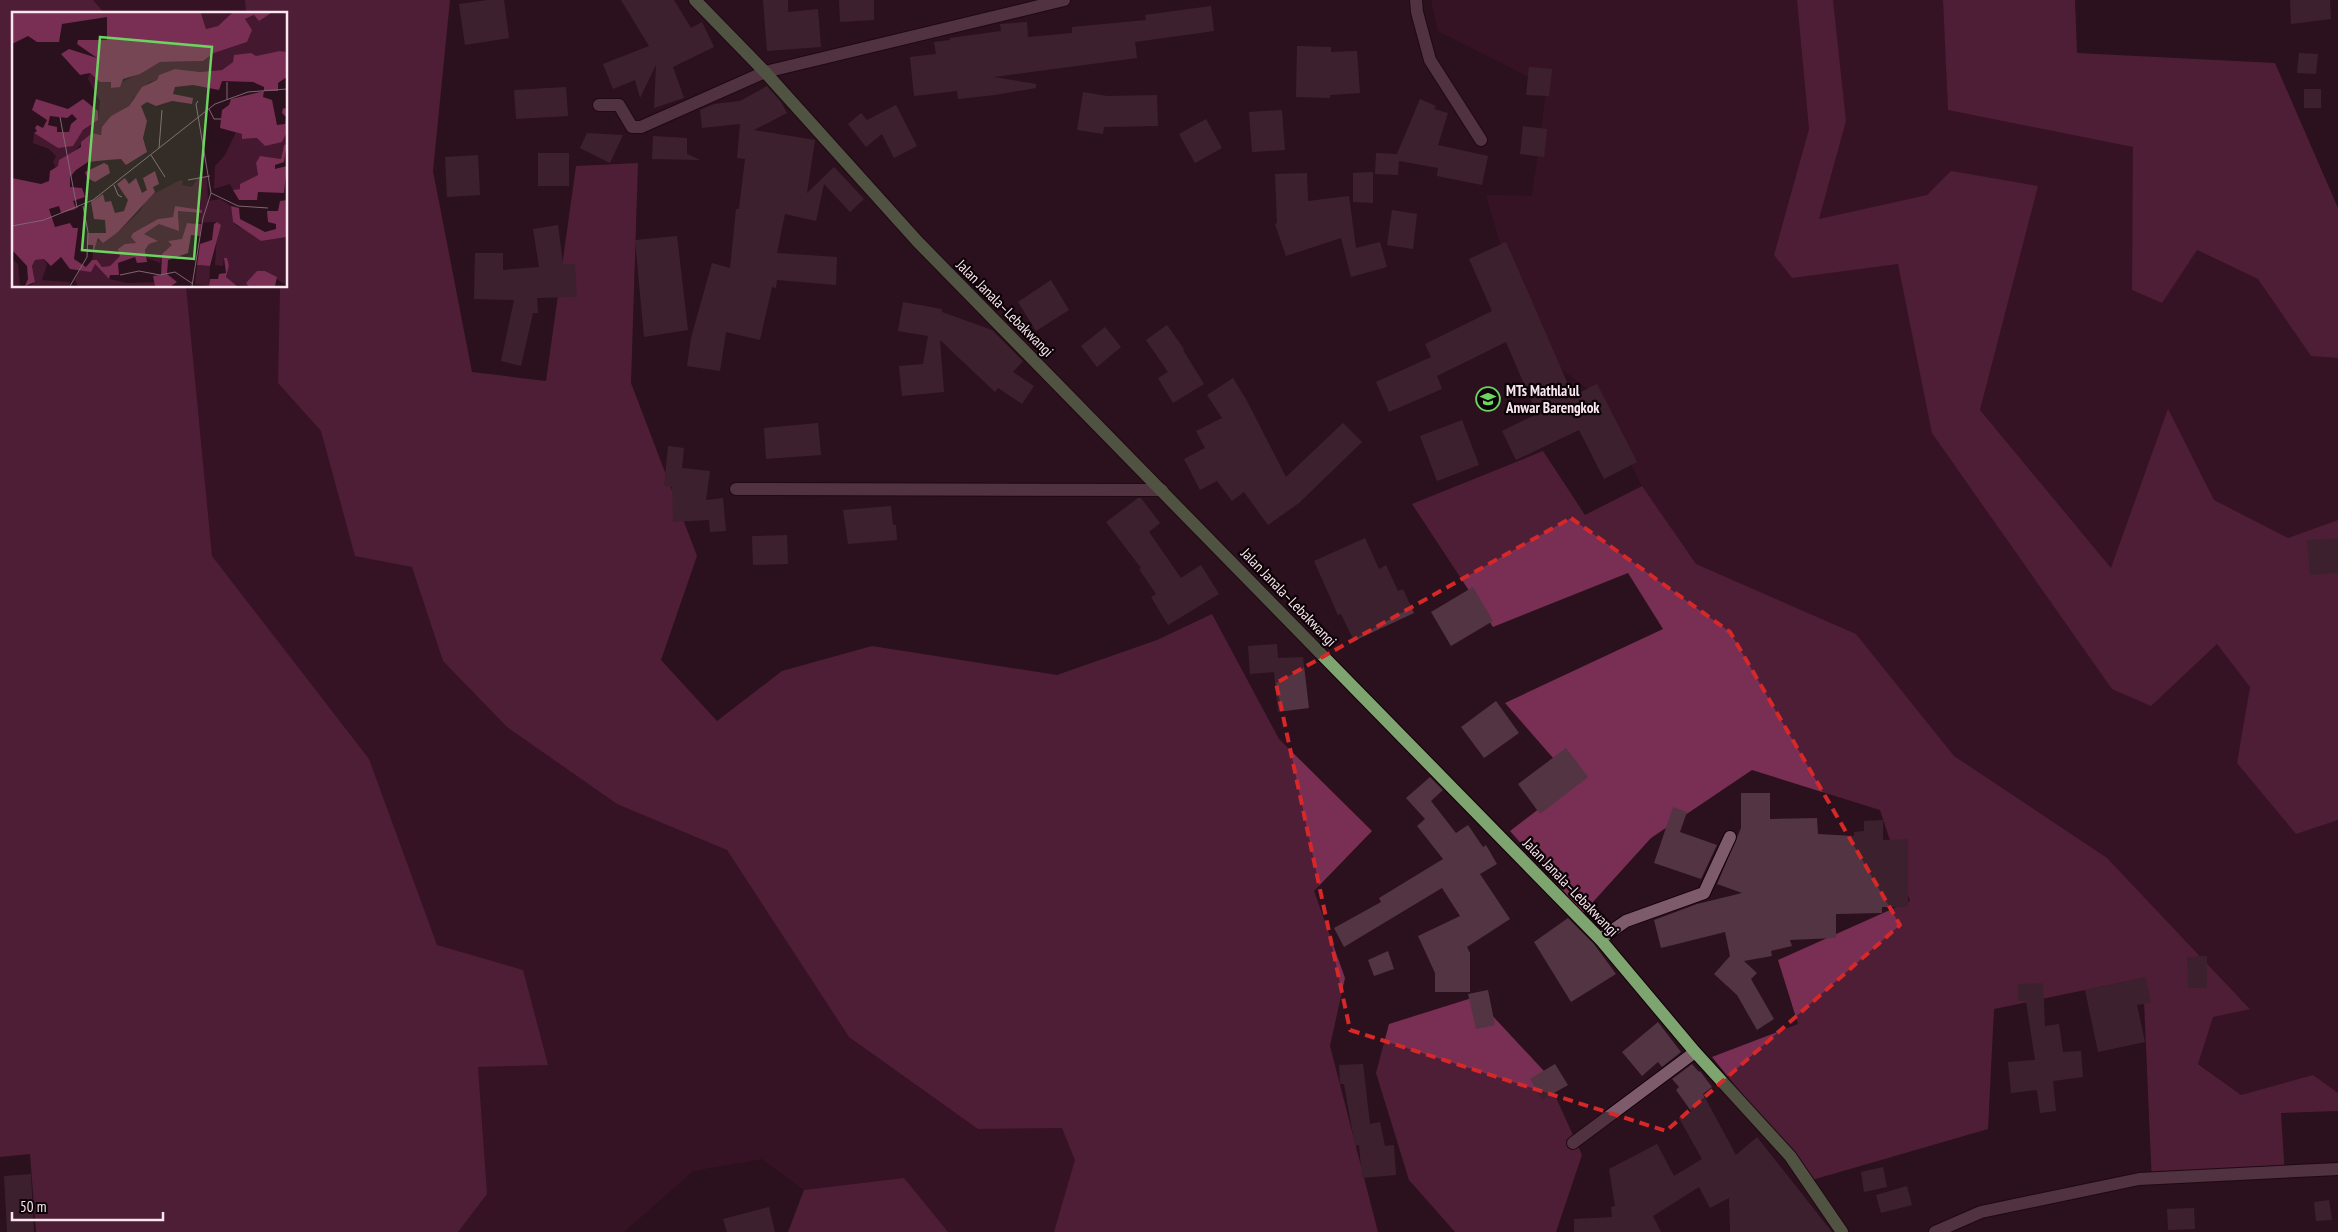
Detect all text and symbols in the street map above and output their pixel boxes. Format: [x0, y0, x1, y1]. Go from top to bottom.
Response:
inset map [12, 12, 288, 288]
street label: Jalan Janala–Lebakwangi [952, 255, 1058, 361]
place label: MTs Mathla'ul Anwar Barengkok [1505, 381, 1600, 417]
school or university icon: MTs Mathla'ul Anwar Barengkok [1475, 386, 1501, 412]
street label: Jalan Janala–Lebakwangi [1236, 543, 1341, 650]
street label: Jalan Janala–Lebakwangi [1518, 833, 1623, 940]
scale bar [12, 1190, 164, 1222]
text: 50 m [20, 1197, 46, 1216]

